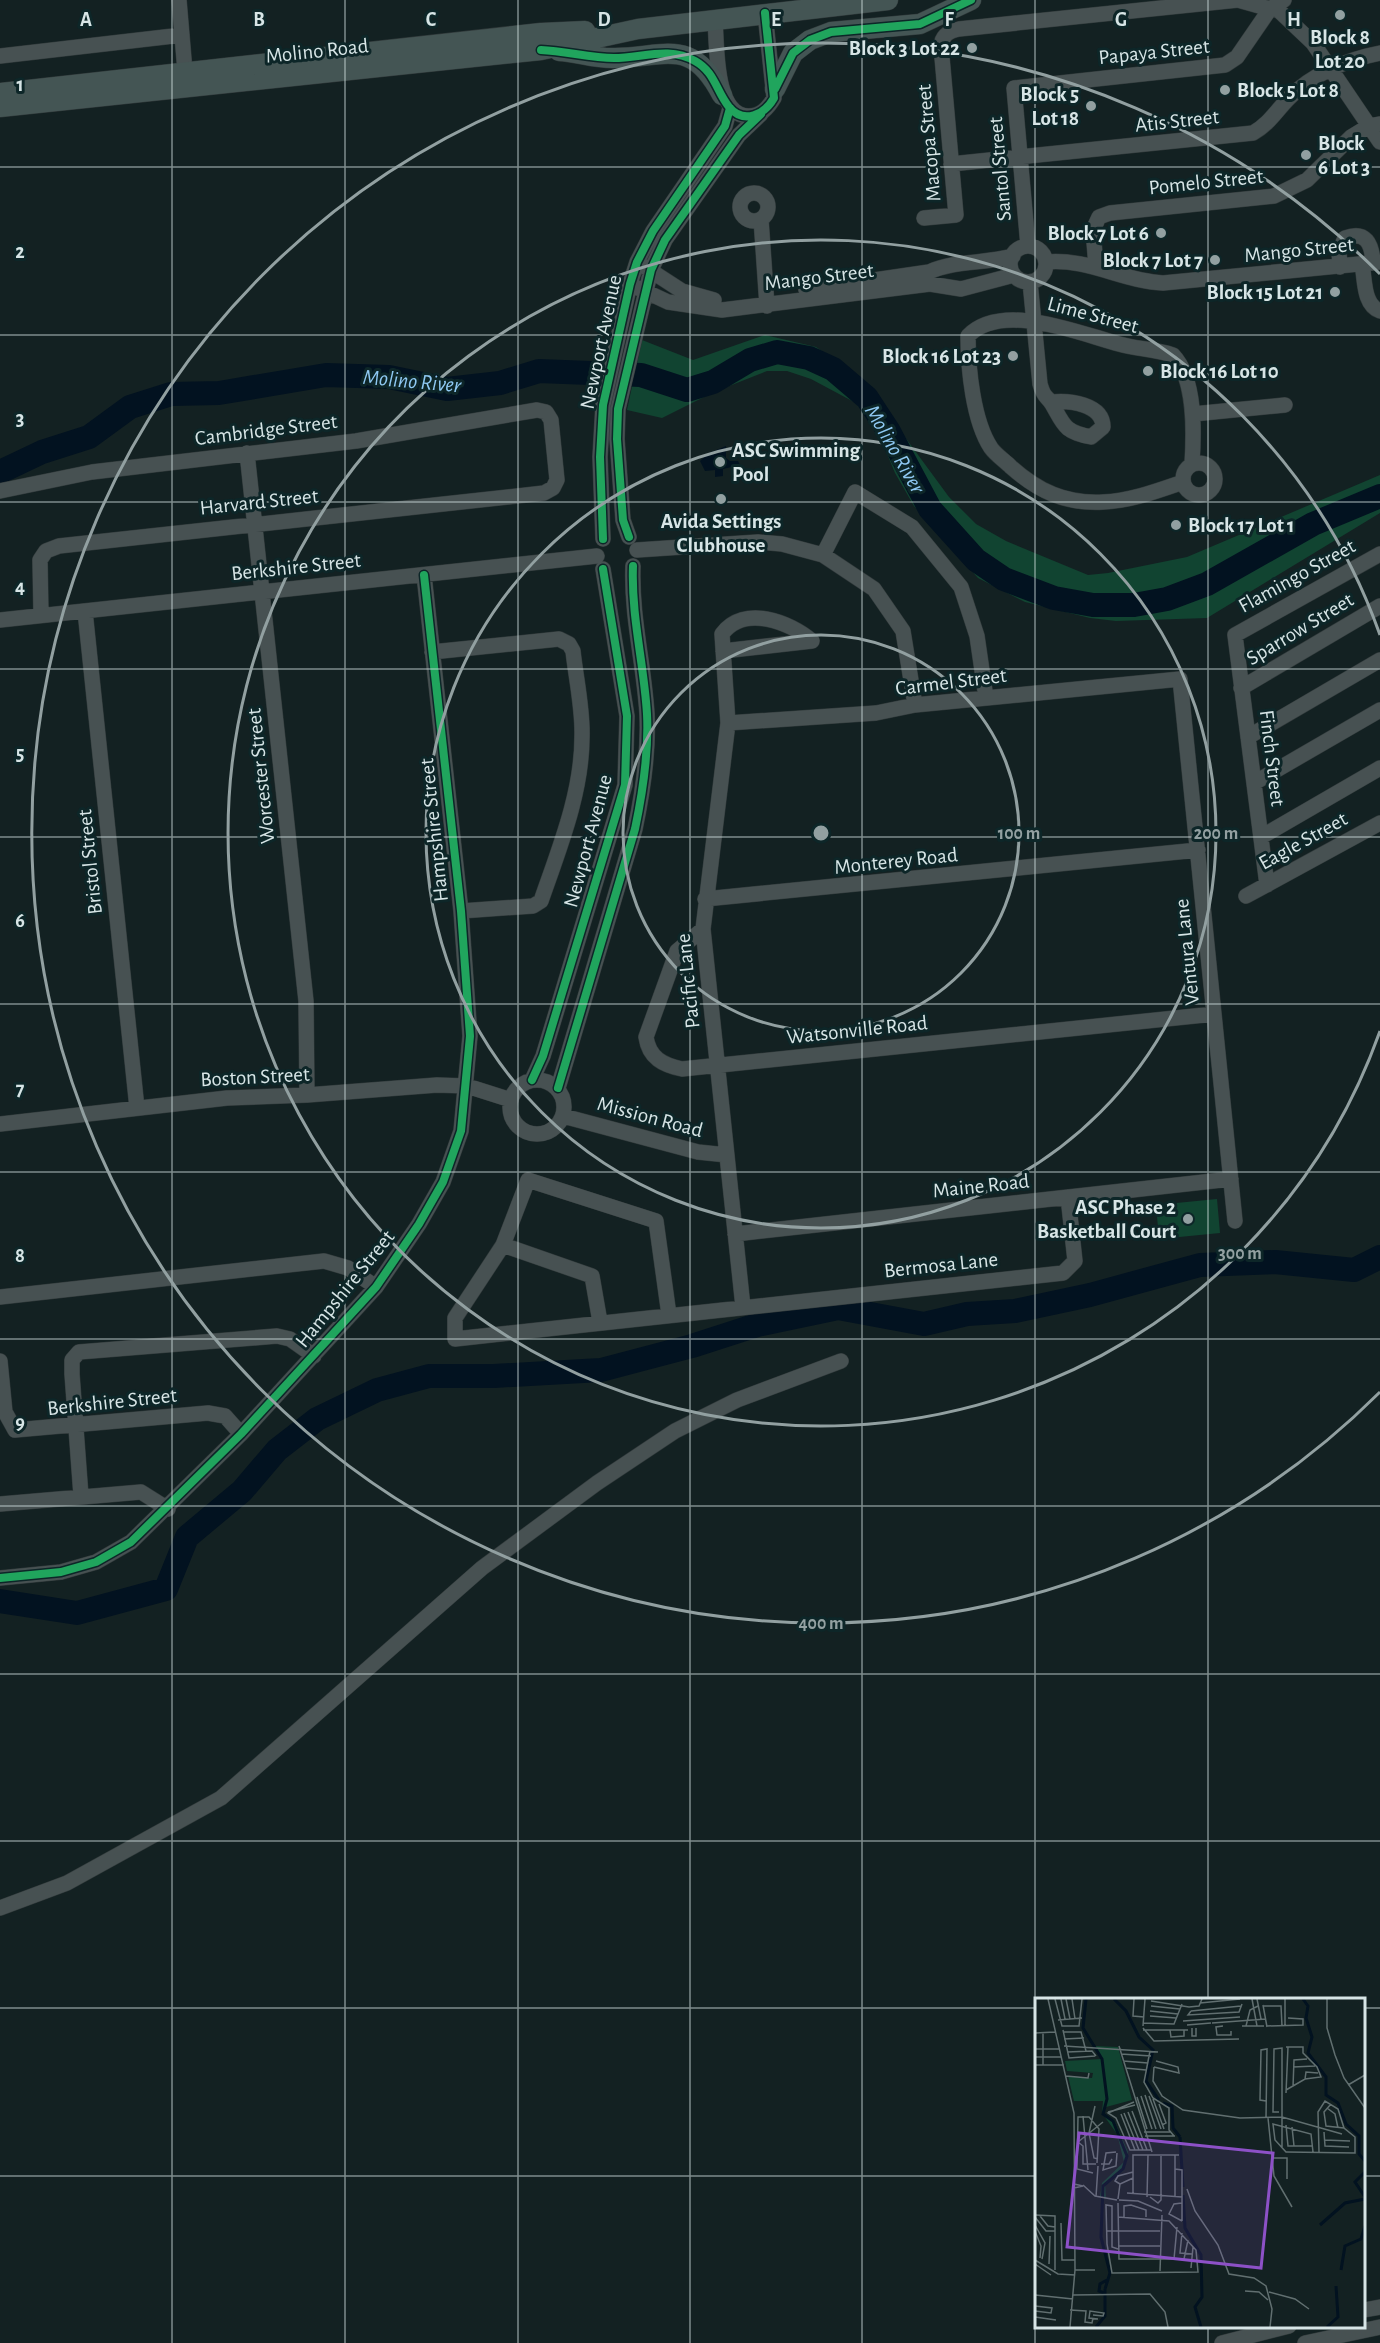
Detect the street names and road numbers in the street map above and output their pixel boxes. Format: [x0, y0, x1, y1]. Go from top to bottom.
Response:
street label: Molino Road [265, 35, 369, 67]
street label: Papaya Street [1097, 36, 1211, 68]
street label: Macopa Street [913, 83, 945, 203]
street label: Atis Street [1134, 106, 1220, 136]
street label: Santol Street [985, 116, 1015, 222]
street label: Pomelo Street [1148, 166, 1265, 198]
street label: Mango Street [1243, 234, 1355, 266]
street label: Mango Street [763, 260, 875, 294]
street label: Newport Avenue [577, 273, 625, 411]
street label: Lime Street [1045, 293, 1141, 337]
street label: Cambridge Street [194, 411, 339, 449]
street label: Harvard Street [199, 485, 320, 519]
street label: Flamingo Street [1235, 535, 1359, 617]
street label: Berkshire Street [230, 550, 362, 584]
street label: Sparrow Street [1243, 589, 1357, 669]
street label: Carmel Street [894, 665, 1008, 699]
street label: Worcester Street [243, 707, 279, 845]
street label: Finch Street [1256, 709, 1288, 808]
street label: Hampshire Street [416, 757, 452, 903]
street label: Newport Avenue [560, 772, 616, 910]
street label: Bristol Street [74, 808, 106, 916]
street label: Eagle Street [1255, 808, 1351, 874]
street label: Monterey Road [833, 844, 959, 878]
street label: Ventura Lane [1171, 898, 1203, 1006]
street label: Pacific Lane [673, 933, 703, 1029]
street label: Watsonville Road [785, 1012, 929, 1048]
street label: Boston Street [200, 1064, 310, 1090]
street label: Mission Road [595, 1093, 705, 1141]
street label: Maine Road [932, 1170, 1030, 1202]
street label: Hampshire Street [292, 1226, 399, 1352]
street label: Bermosa Lane [883, 1249, 999, 1281]
street label: Berkshire Street [46, 1385, 178, 1419]

